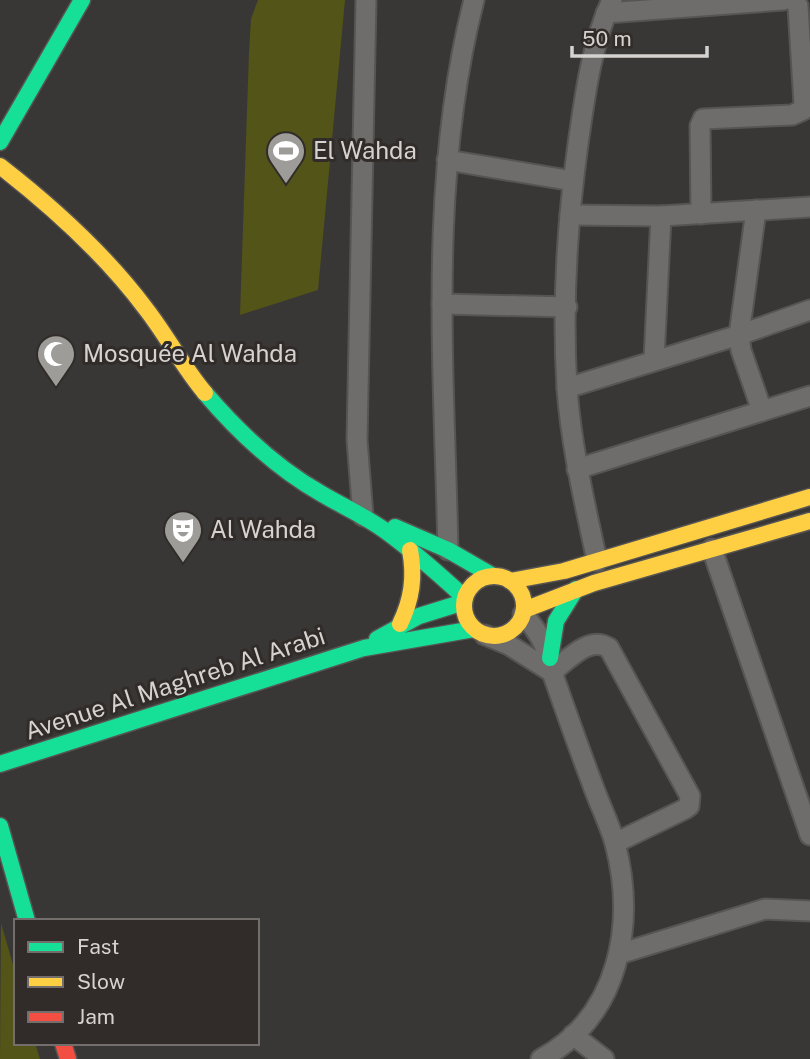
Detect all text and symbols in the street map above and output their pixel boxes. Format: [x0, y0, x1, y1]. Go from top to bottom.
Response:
scale bar [572, 14, 707, 58]
text: 50 m [582, 26, 632, 51]
sports icon: El Wahda [265, 130, 307, 185]
place label: El Wahda [313, 136, 417, 164]
mosque icon: Mosquée Al Wahda [35, 333, 77, 388]
place label: Mosquée Al Wahda [83, 339, 297, 367]
theatre icon: Al Wahda [162, 509, 204, 564]
place label: Al Wahda [210, 515, 316, 543]
street label: Avenue Al Maghreb Al Arabi [21, 621, 328, 745]
legend [14, 919, 259, 1045]
text: Fast [77, 934, 119, 959]
text: Slow [77, 969, 125, 994]
text: Jam [77, 1004, 115, 1029]

